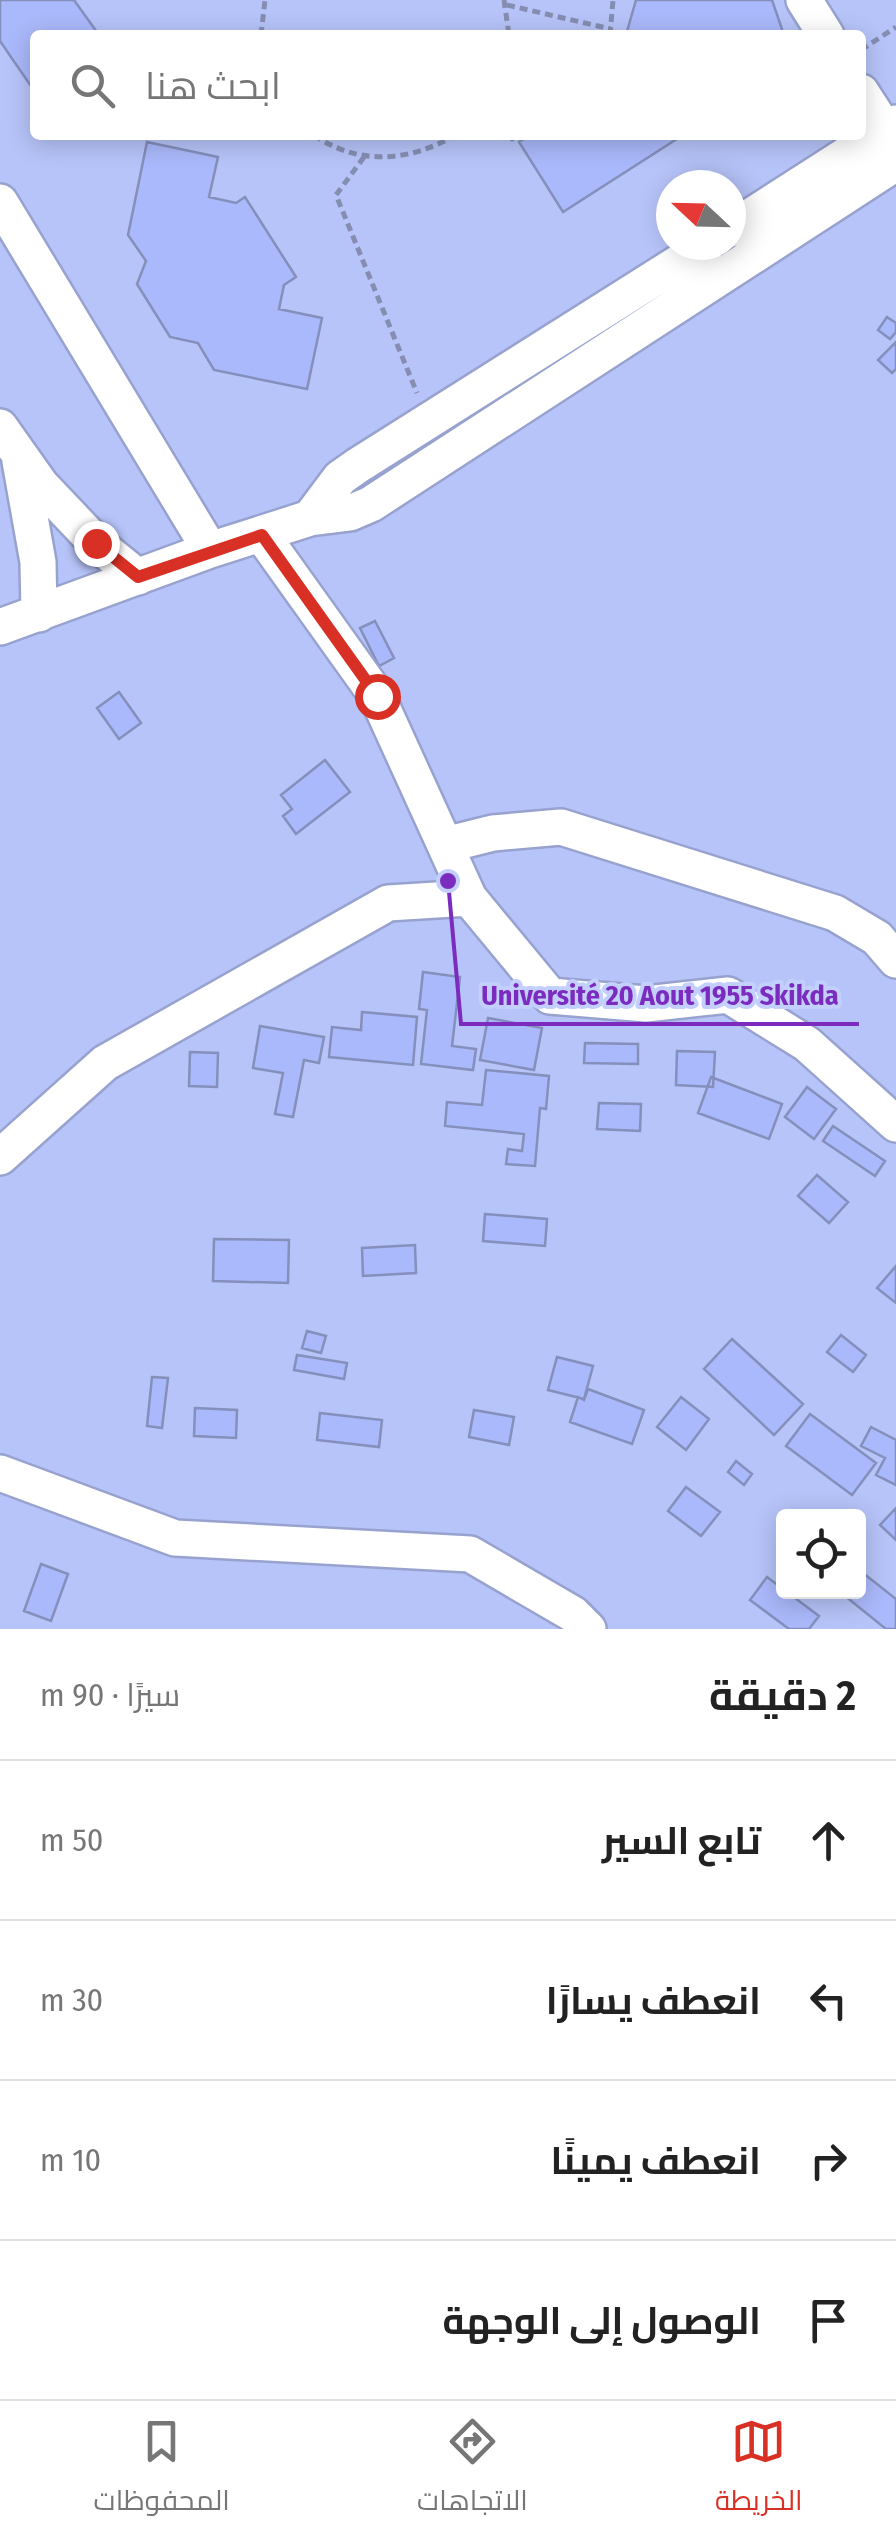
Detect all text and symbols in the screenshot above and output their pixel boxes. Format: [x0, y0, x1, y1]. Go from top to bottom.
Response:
search box [30, 30, 866, 140]
icon: search [65, 58, 120, 113]
text: ابحث هنا [145, 63, 281, 109]
north arrow [656, 170, 746, 260]
route end [74, 521, 120, 567]
route start [355, 674, 401, 720]
callout: Université 20 Aout 1955 Skikda [461, 966, 859, 1024]
text: Université 20 Aout 1955 Skikda [481, 979, 839, 1012]
map controls [776, 1509, 866, 1599]
button: locate [776, 1509, 866, 1599]
text: 2 دقيقة [709, 1671, 856, 1721]
text: سيرًا · 90 m [40, 1676, 180, 1714]
icon: ahead [801, 1813, 856, 1868]
text: تابع السير [602, 1818, 761, 1864]
text: 50 m [40, 1821, 104, 1859]
icon: left [801, 1973, 856, 2028]
text: انعطف يسارًا [546, 1978, 761, 2024]
text: 30 m [40, 1981, 103, 2019]
icon: right [801, 2133, 856, 2188]
text: انعطف يمينًا [551, 2138, 761, 2184]
text: 10 m [40, 2141, 101, 2179]
icon: arrive [801, 2293, 856, 2348]
text: الوصول إلى الوجهة [442, 2298, 761, 2344]
tab: المحفوظات [94, 2414, 230, 2526]
tab: الاتجاهات [417, 2414, 528, 2526]
tab: الخريطة [715, 2414, 802, 2526]

